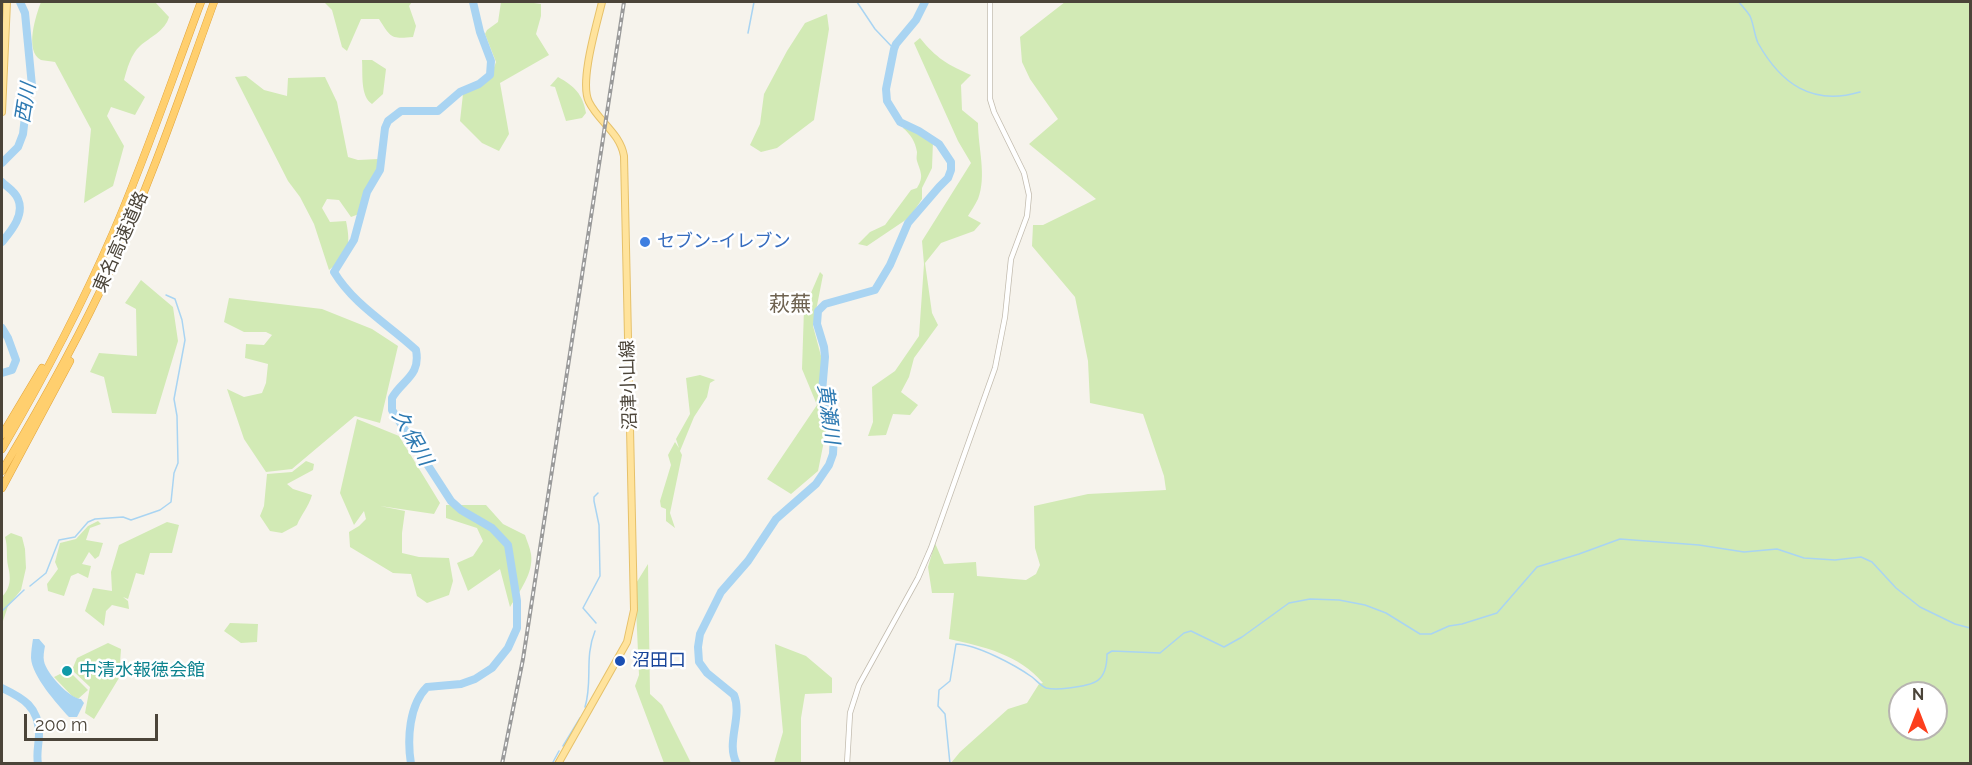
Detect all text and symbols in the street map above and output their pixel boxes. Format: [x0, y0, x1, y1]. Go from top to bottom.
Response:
water label: 西川 [11, 81, 41, 125]
street label: 東名高速道路 [89, 188, 153, 296]
place label: セブン-イレブン [657, 231, 791, 253]
marker: セブン-イレブン [638, 235, 652, 249]
district label: 萩蕪 [769, 292, 811, 318]
street label: 沼津小山線 [617, 340, 641, 430]
water label: 黄瀬川 [812, 383, 844, 445]
water label: 久保川 [387, 406, 437, 470]
place label: 沼田口 [632, 650, 686, 672]
marker: 沼田口 [613, 654, 627, 668]
place label: 中清水報徳会館 [79, 660, 205, 682]
marker: 中清水報徳会館 [60, 664, 74, 678]
north arrow [1888, 681, 1948, 741]
text: N [1912, 685, 1924, 704]
scale bar [27, 702, 160, 740]
text: 200 m [35, 714, 88, 735]

